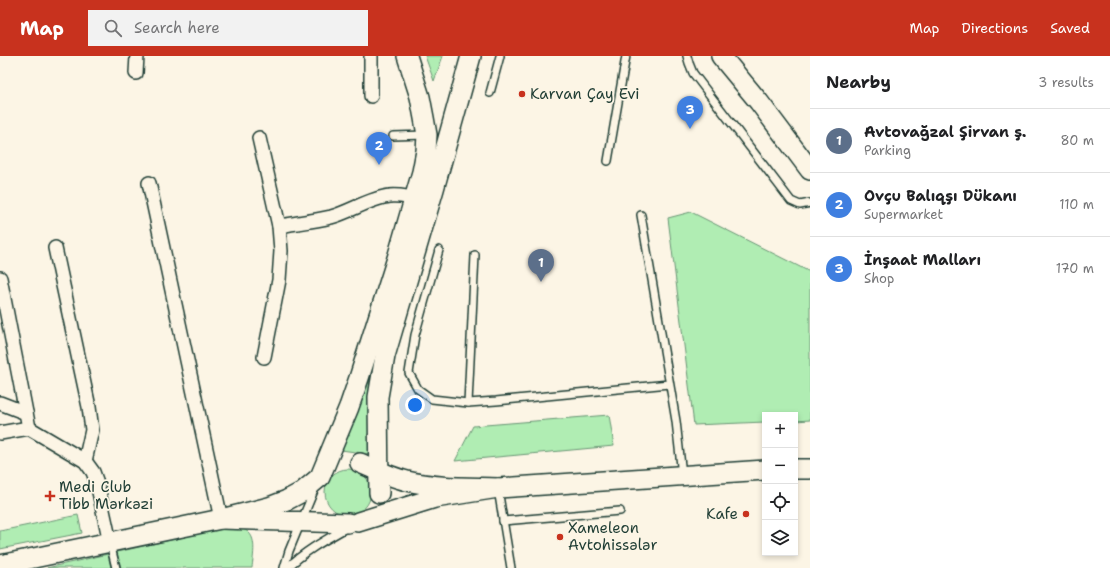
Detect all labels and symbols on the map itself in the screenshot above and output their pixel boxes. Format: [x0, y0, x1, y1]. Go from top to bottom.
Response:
place label: Karvan Çay Evi [530, 84, 640, 104]
marker: Karvan Çay Evi [517, 89, 527, 99]
pin: 3 [677, 96, 703, 129]
pin: 2 [366, 132, 392, 165]
pin: 1 [528, 249, 554, 282]
your location [405, 395, 425, 415]
place label: Medi Club Tibb Mərkəzi [59, 477, 153, 514]
marker: Medi Club Tibb Mərkəzi [44, 490, 56, 502]
place label: Kafe [706, 504, 738, 524]
marker: Kafe [741, 509, 751, 519]
place label: Xameleon Avtohissələr [568, 518, 658, 555]
marker: Xameleon Avtohissələr [555, 532, 565, 542]

